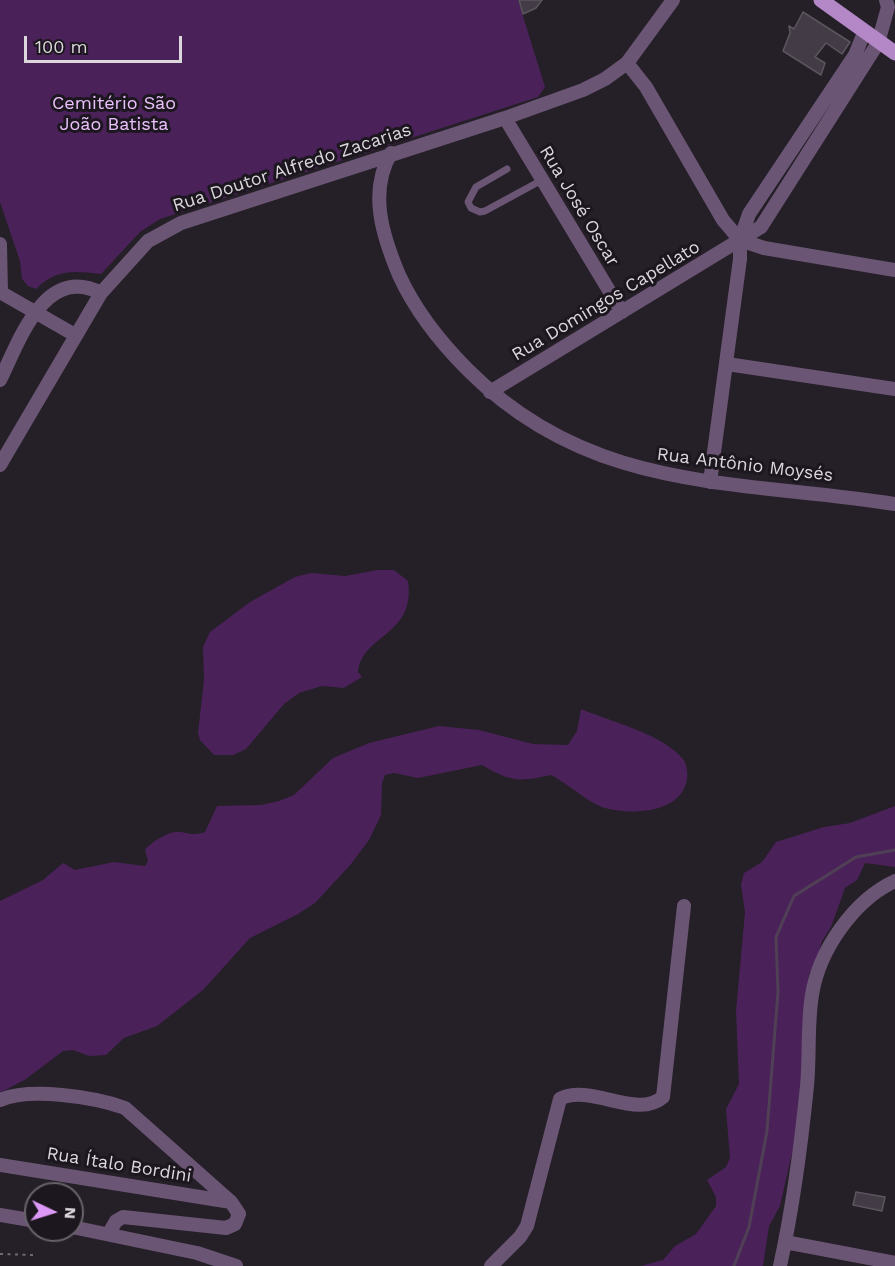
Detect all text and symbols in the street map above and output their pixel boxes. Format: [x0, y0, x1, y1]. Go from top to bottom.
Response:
scale bar [27, 24, 184, 62]
text: 100 m [35, 36, 88, 57]
park label: Cemitério São João Batista [52, 93, 176, 136]
street label: Rua Doutor Alfredo Zacarias [170, 119, 414, 217]
street label: Rua José Oscar [535, 142, 623, 270]
street label: Rua Domingos Capellato [508, 236, 704, 366]
street label: Rua Antônio Moysés [656, 443, 834, 487]
street label: Rua Ítalo Bordini [45, 1143, 193, 1187]
north arrow [24, 1182, 84, 1242]
text: N [61, 1207, 80, 1220]

